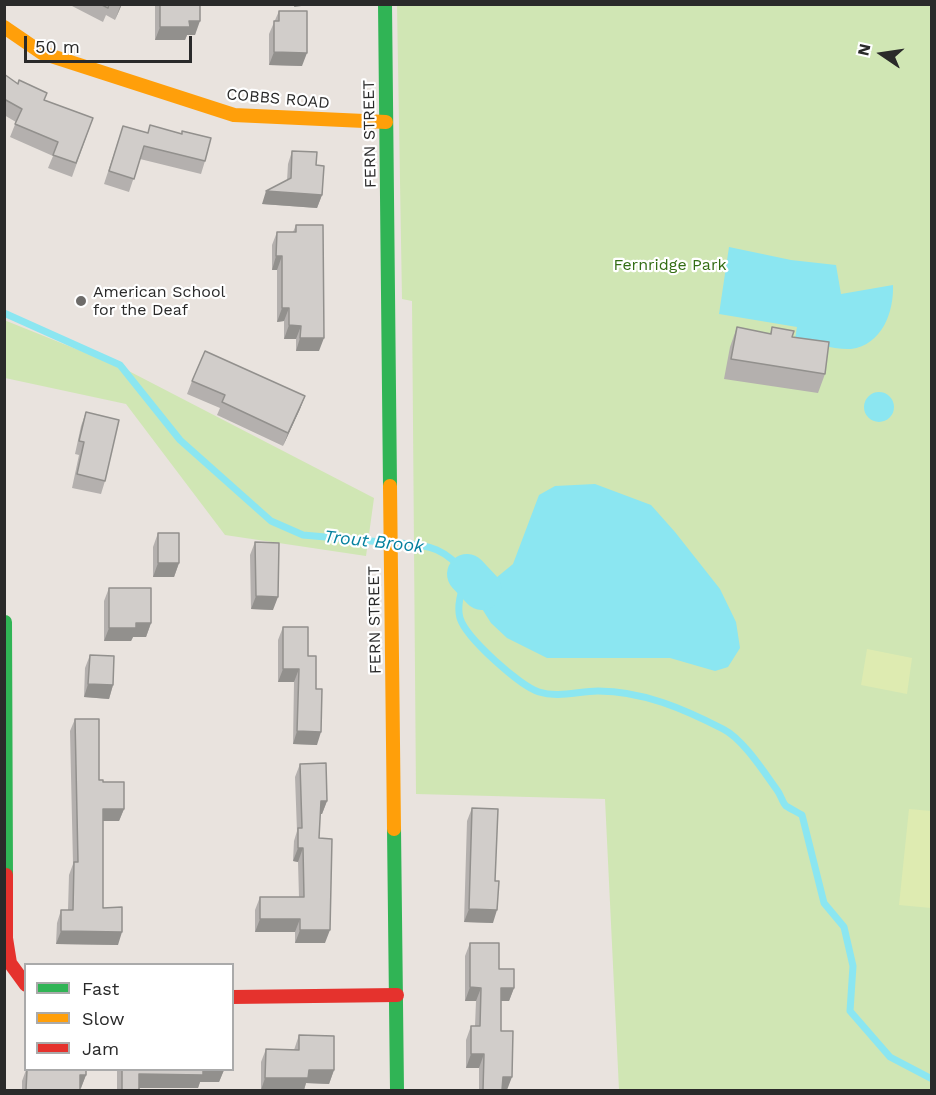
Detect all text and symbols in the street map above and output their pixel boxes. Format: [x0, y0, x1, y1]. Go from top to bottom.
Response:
scale bar [27, 24, 195, 62]
north arrow [852, 24, 912, 84]
text: 50 m [35, 36, 80, 57]
text: N [853, 42, 875, 58]
street label: FERN STREET [359, 80, 381, 188]
street label: COBBS ROAD [225, 85, 331, 113]
park label: Fernridge Park [614, 255, 726, 275]
place label: American School for the Deaf [93, 282, 225, 320]
marker: American School for the Deaf [74, 294, 88, 308]
water label: Trout Brook [323, 526, 425, 558]
street label: FERN STREET [364, 566, 386, 674]
legend [24, 963, 234, 1071]
text: Fast [82, 978, 119, 999]
text: Slow [82, 1008, 125, 1029]
text: Jam [82, 1038, 119, 1059]

